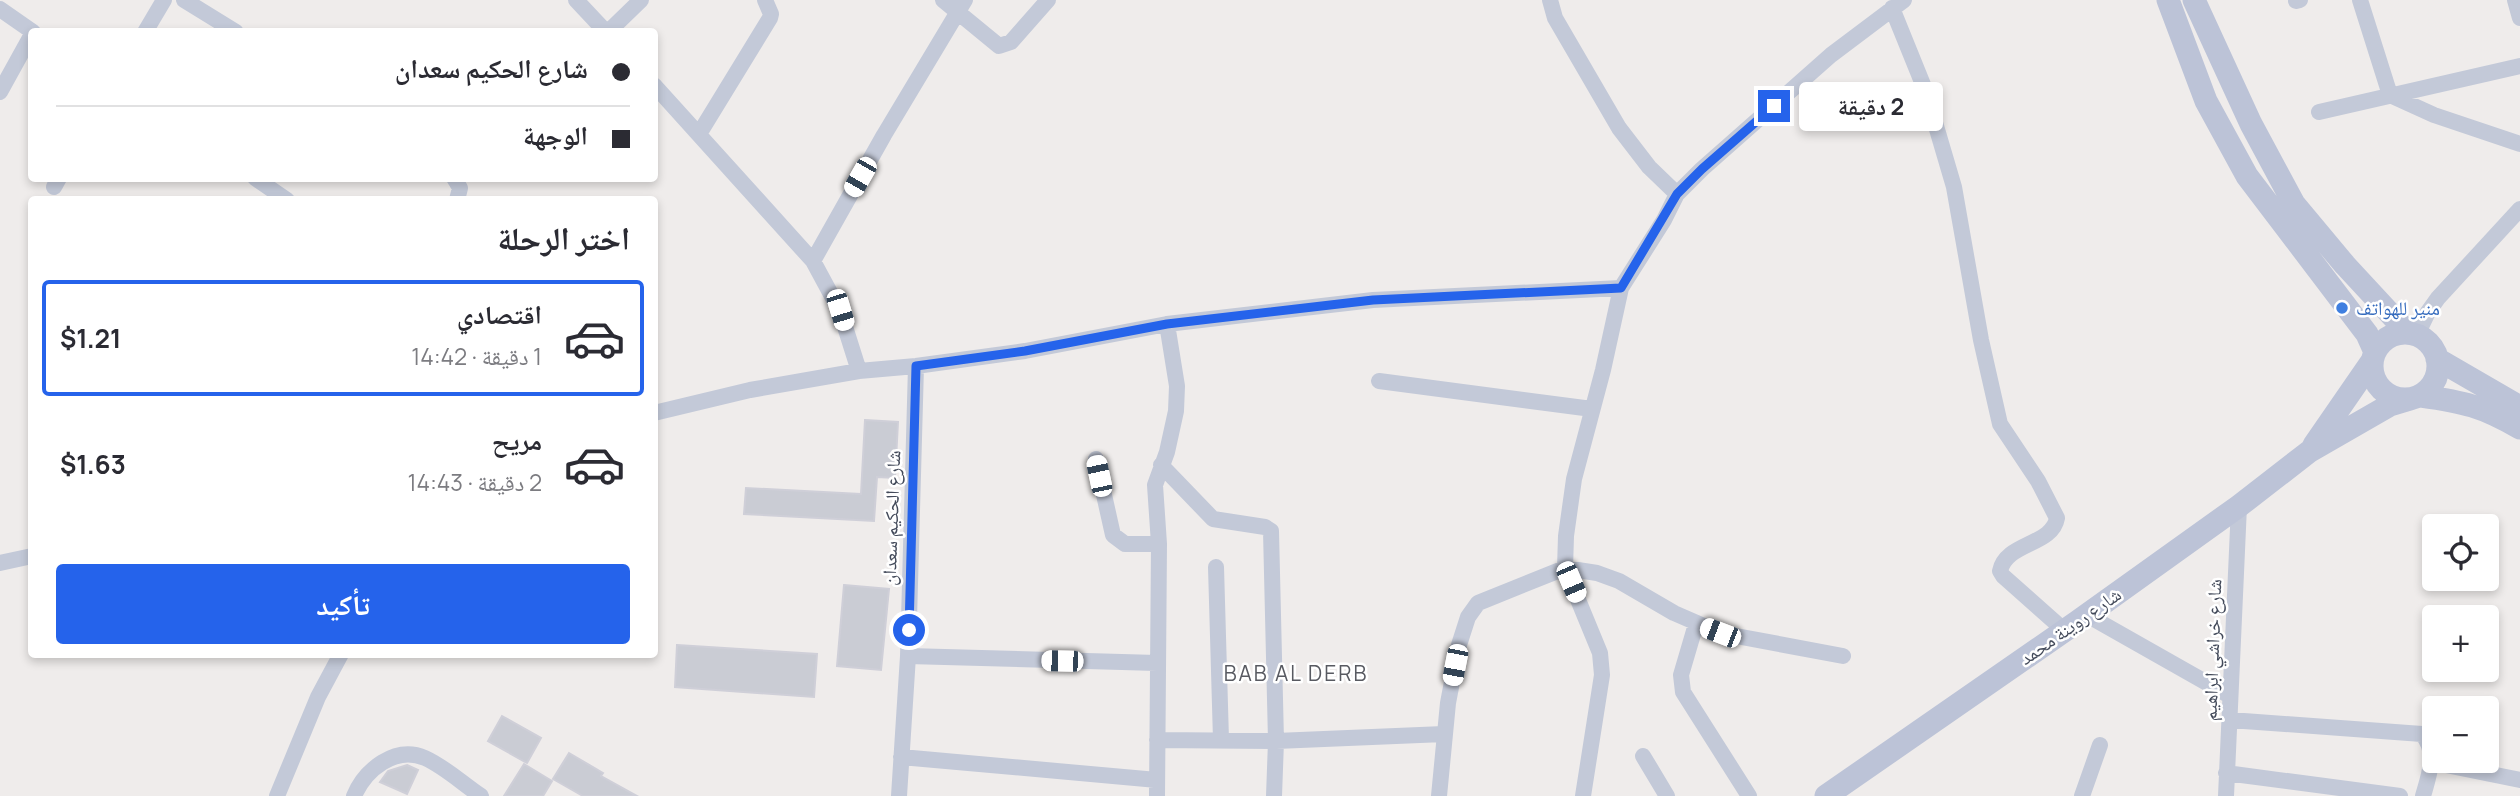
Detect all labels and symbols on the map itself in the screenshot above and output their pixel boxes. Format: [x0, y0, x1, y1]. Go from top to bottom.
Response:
callout: 2 دقيقة [1798, 82, 1942, 130]
route end [1758, 90, 1790, 122]
car [841, 154, 880, 200]
car [824, 287, 857, 333]
place label: منير للهواتف [2356, 295, 2440, 321]
marker: منير للهواتف [2334, 300, 2350, 316]
street label: شارع الحكيم سعدان [876, 450, 906, 586]
car [1085, 453, 1114, 499]
car [1554, 559, 1589, 605]
street label: شارع خراشي ابراهيم [2197, 579, 2230, 722]
street label: شارع روينة محمد [2014, 581, 2126, 671]
route start [893, 614, 925, 646]
car [1697, 616, 1744, 650]
car [1441, 642, 1470, 688]
car [1041, 650, 1084, 672]
district label: BAB AL DERB [1224, 659, 1368, 687]

